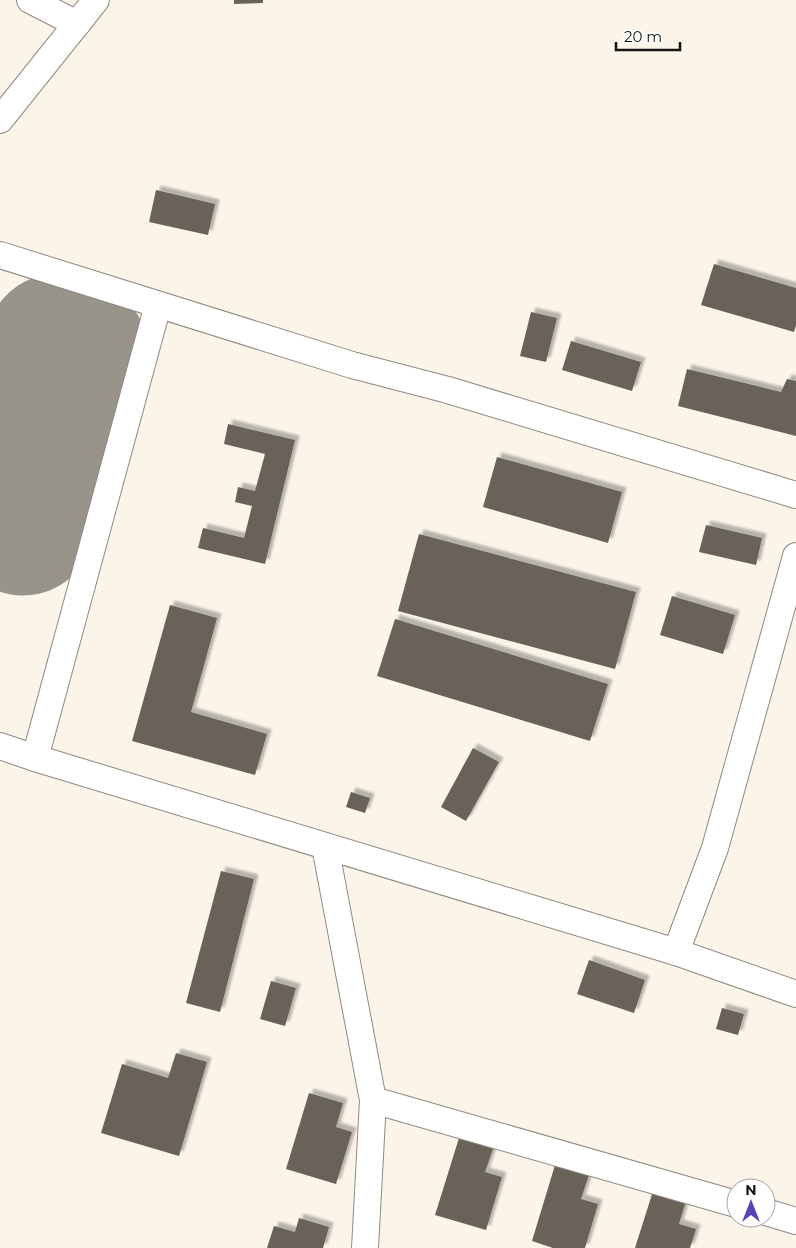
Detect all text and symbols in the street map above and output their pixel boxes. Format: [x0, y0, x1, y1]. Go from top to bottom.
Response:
scale bar [616, 20, 680, 52]
text: 20 m [624, 27, 662, 46]
north arrow [726, 1178, 776, 1228]
text: N [745, 1181, 757, 1199]

